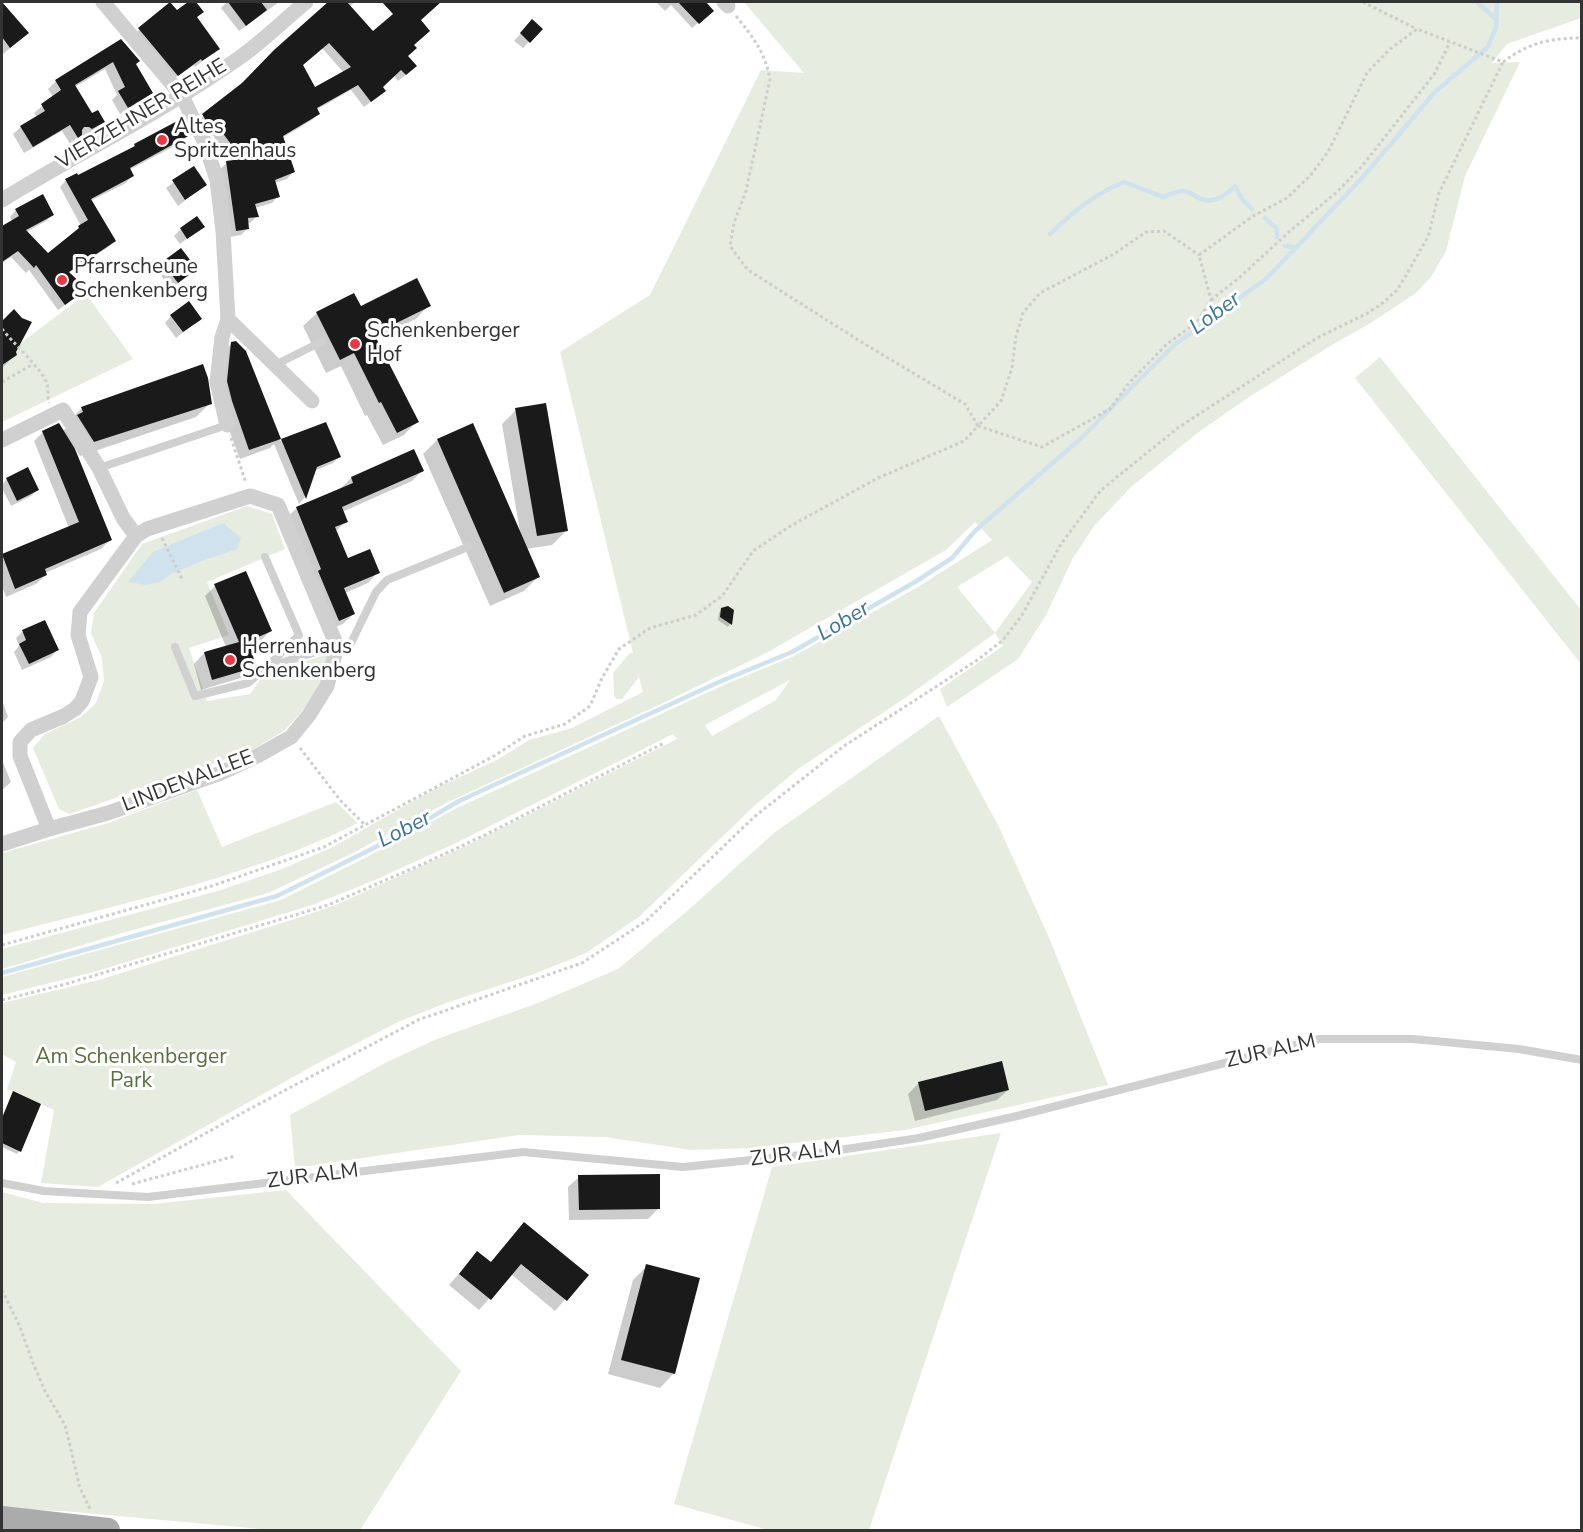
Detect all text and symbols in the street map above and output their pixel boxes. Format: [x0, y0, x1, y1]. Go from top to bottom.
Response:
street label: VIERZEHNER REIHE [52, 54, 232, 176]
place label: Altes Spritzenhaus [174, 115, 296, 165]
marker: Altes Spritzenhaus [155, 133, 169, 147]
place label: Pfarrscheune Schenkenberg [74, 255, 208, 305]
marker: Pfarrscheune Schenkenberg [55, 273, 69, 287]
water label: Lober [1185, 287, 1247, 341]
place label: Schenkenberger Hof [367, 319, 520, 369]
marker: Schenkenberger Hof [348, 337, 362, 351]
water label: Lober [813, 596, 875, 648]
place label: Herrenhaus Schenkenberg [242, 635, 376, 685]
marker: Herrenhaus Schenkenberg [223, 653, 237, 667]
street label: LINDENALLEE [119, 745, 257, 819]
water label: Lober [374, 805, 436, 855]
street label: ZUR ALM [1223, 1029, 1319, 1075]
park label: Am Schenkenberger Park [35, 1045, 227, 1095]
street label: ZUR ALM [749, 1137, 843, 1173]
street label: ZUR ALM [266, 1159, 360, 1195]

